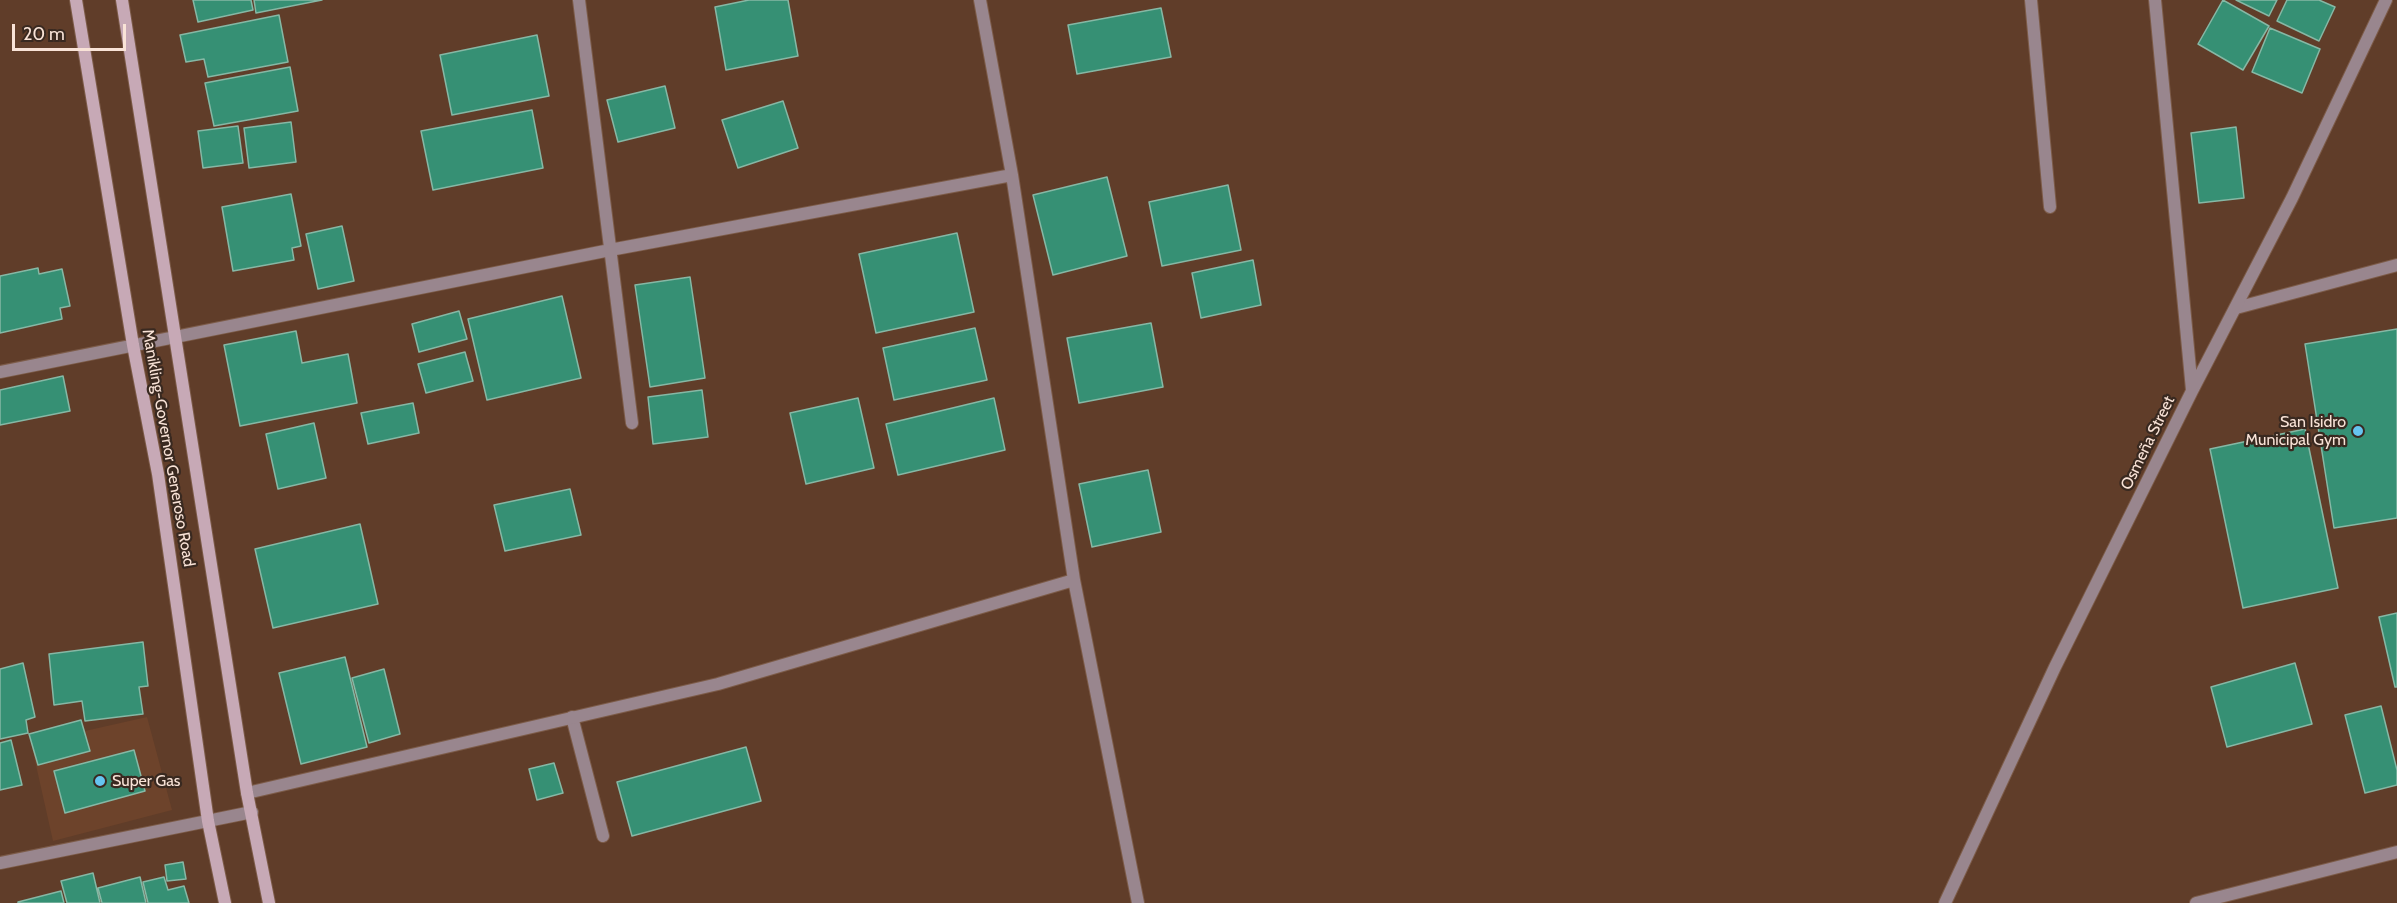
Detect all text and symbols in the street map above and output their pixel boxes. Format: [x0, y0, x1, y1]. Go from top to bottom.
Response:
scale bar [15, 12, 129, 50]
text: 20 m [23, 23, 65, 45]
street label: Manikling-Governor Generoso Road [138, 328, 198, 568]
street label: Osmeña Street [2117, 393, 2179, 493]
place label: San Isidro Municipal Gym [2245, 412, 2346, 450]
marker: San Isidro Municipal Gym [2351, 424, 2365, 438]
place label: Super Gas [112, 771, 180, 791]
marker: Super Gas [93, 774, 107, 788]

